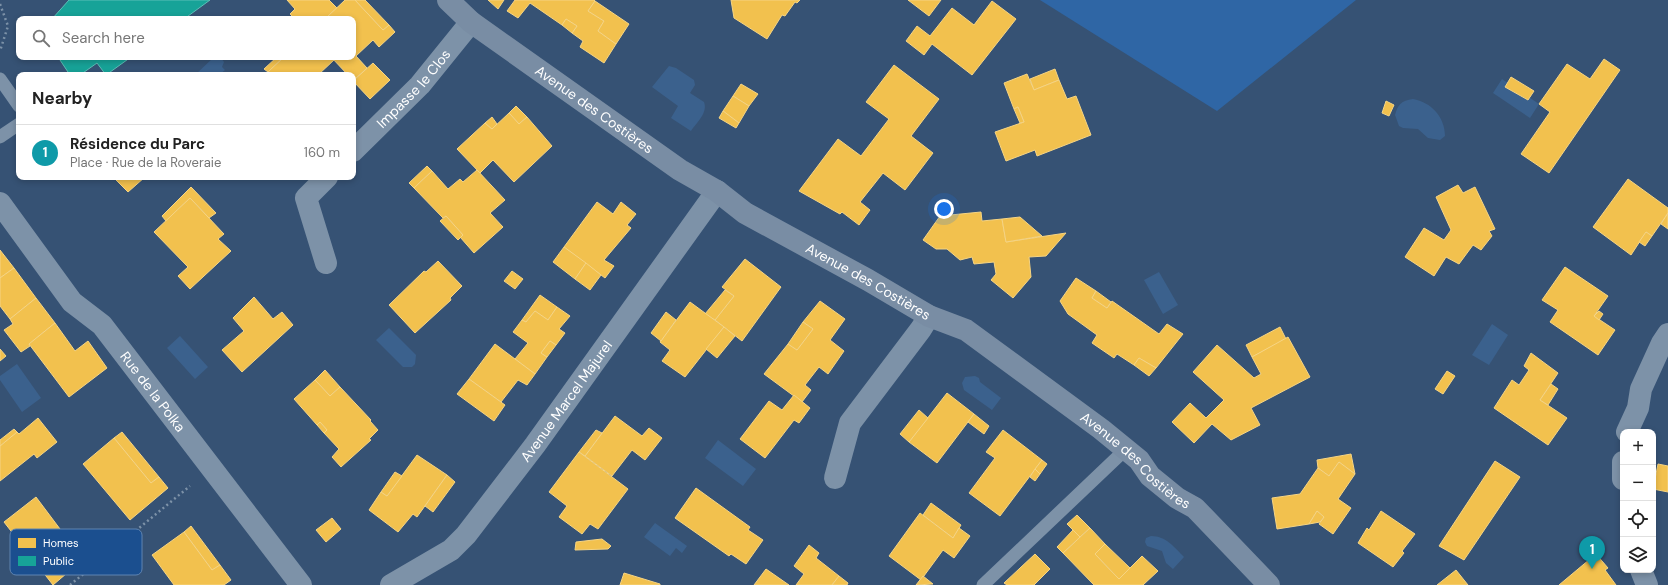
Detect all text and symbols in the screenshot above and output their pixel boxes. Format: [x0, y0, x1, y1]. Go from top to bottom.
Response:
search box [16, 16, 356, 60]
icon: search [30, 27, 52, 49]
text: Search here [62, 28, 145, 48]
street label: Impasse le Clos [373, 45, 454, 132]
street label: Avenue des Costières [532, 61, 657, 157]
text: Nearby [32, 87, 92, 109]
text: Résidence du Parc [70, 134, 205, 154]
text: 1 [43, 144, 47, 161]
text: 160 m [304, 144, 340, 161]
text: Place · Rue de la Roveraie [70, 154, 221, 171]
your location [934, 199, 954, 219]
street label: Avenue des Costières [803, 239, 934, 324]
street label: Avenue Marcel Majurel [516, 337, 616, 465]
street label: Rue de la Polka [116, 348, 189, 435]
street label: Avenue des Costières [1077, 408, 1194, 513]
map controls [1620, 429, 1656, 573]
button: + [1620, 429, 1656, 465]
button: − [1620, 465, 1656, 501]
button: locate [1620, 501, 1656, 537]
legend [10, 529, 142, 575]
text: Homes [43, 536, 79, 550]
pin: 1 [1579, 536, 1605, 569]
button: layers [1620, 537, 1656, 573]
text: Public [43, 554, 74, 568]

